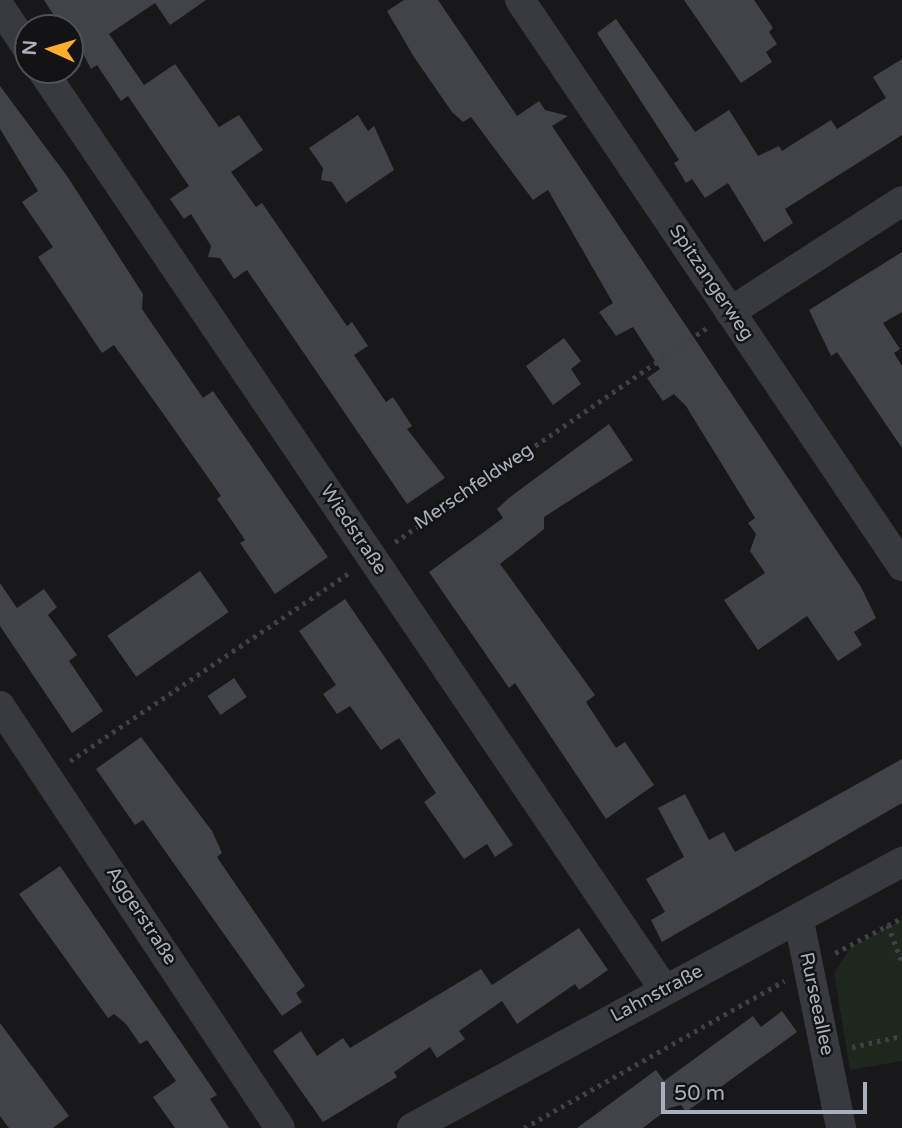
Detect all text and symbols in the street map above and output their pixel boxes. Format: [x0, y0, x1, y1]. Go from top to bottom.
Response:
north arrow [14, 14, 84, 84]
text: N [19, 39, 42, 56]
street label: Spitzangerweg [664, 221, 758, 345]
street label: Merschfeldweg [410, 439, 538, 535]
street label: Wiedstraße [315, 481, 391, 579]
street label: Aggerstraße [101, 863, 181, 969]
street label: Rurseeallee [794, 950, 838, 1058]
street label: Lahnstraße [607, 960, 707, 1028]
scale bar [664, 1068, 870, 1112]
text: 50 m [674, 1081, 725, 1106]

